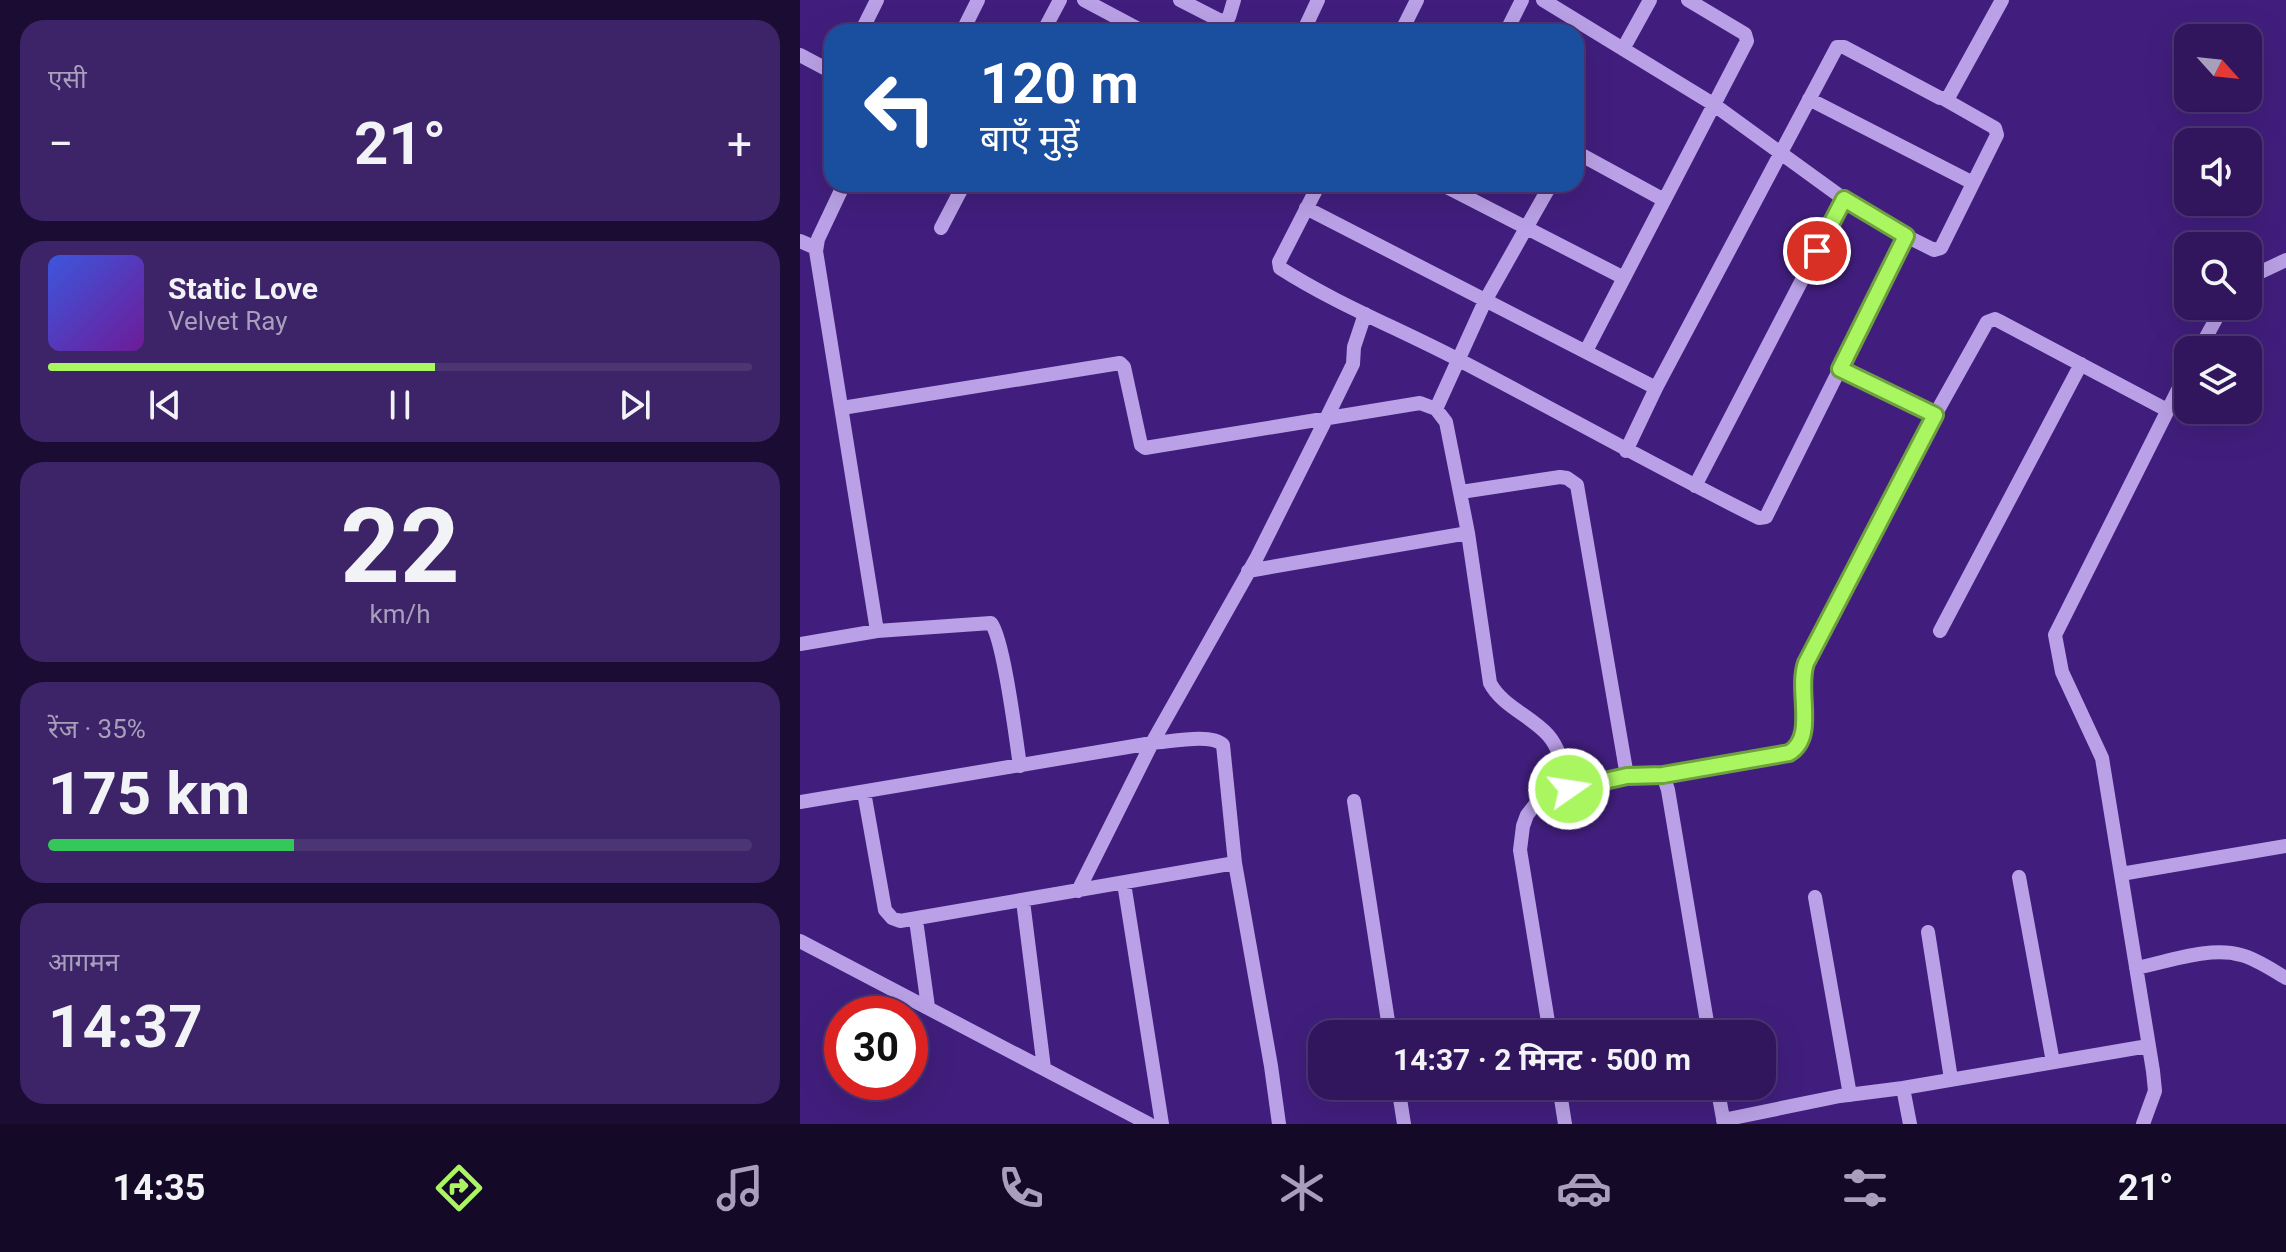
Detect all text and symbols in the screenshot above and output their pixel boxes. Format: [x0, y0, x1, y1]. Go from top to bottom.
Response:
north arrow [2174, 24, 2262, 112]
map controls [2174, 24, 2262, 424]
text: 120 m [980, 51, 1139, 117]
icon: left [848, 56, 952, 160]
text: एसी [48, 64, 87, 94]
text: 21° [354, 108, 446, 179]
text: − [48, 118, 73, 170]
text: + [727, 118, 752, 170]
text: बाएँ मुड़ें [980, 118, 1080, 160]
button: sound [2174, 128, 2262, 216]
pin [1783, 217, 1851, 285]
icon: arrive [1795, 229, 1839, 273]
button: search [2174, 232, 2262, 320]
text: Static Love [168, 271, 318, 306]
text: Velvet Ray [168, 306, 288, 336]
button: layers [2174, 336, 2262, 424]
icon: previous [143, 383, 187, 427]
icon: pause [378, 383, 422, 427]
icon: next [613, 383, 657, 427]
text: 22 [340, 486, 460, 607]
text: km/h [369, 599, 431, 629]
text: रेंज · 35% [48, 714, 146, 744]
position arrow [1527, 747, 1611, 831]
text: 175 km [48, 758, 250, 829]
text: आगमन [48, 947, 119, 977]
text: 14:37 [48, 991, 203, 1062]
speed limit sign: 30 [824, 996, 928, 1100]
text: 14:37 · 2 मिनट · 500 m [1393, 1042, 1691, 1077]
icon: directions [431, 1160, 487, 1216]
icon: music [712, 1160, 768, 1216]
icon: phone [993, 1160, 1049, 1216]
icon: climate [1274, 1160, 1330, 1216]
icon: car [1556, 1160, 1612, 1216]
icon: filters [1837, 1160, 1893, 1216]
text: 14:35 [113, 1167, 205, 1209]
text: 21° [2118, 1167, 2173, 1209]

